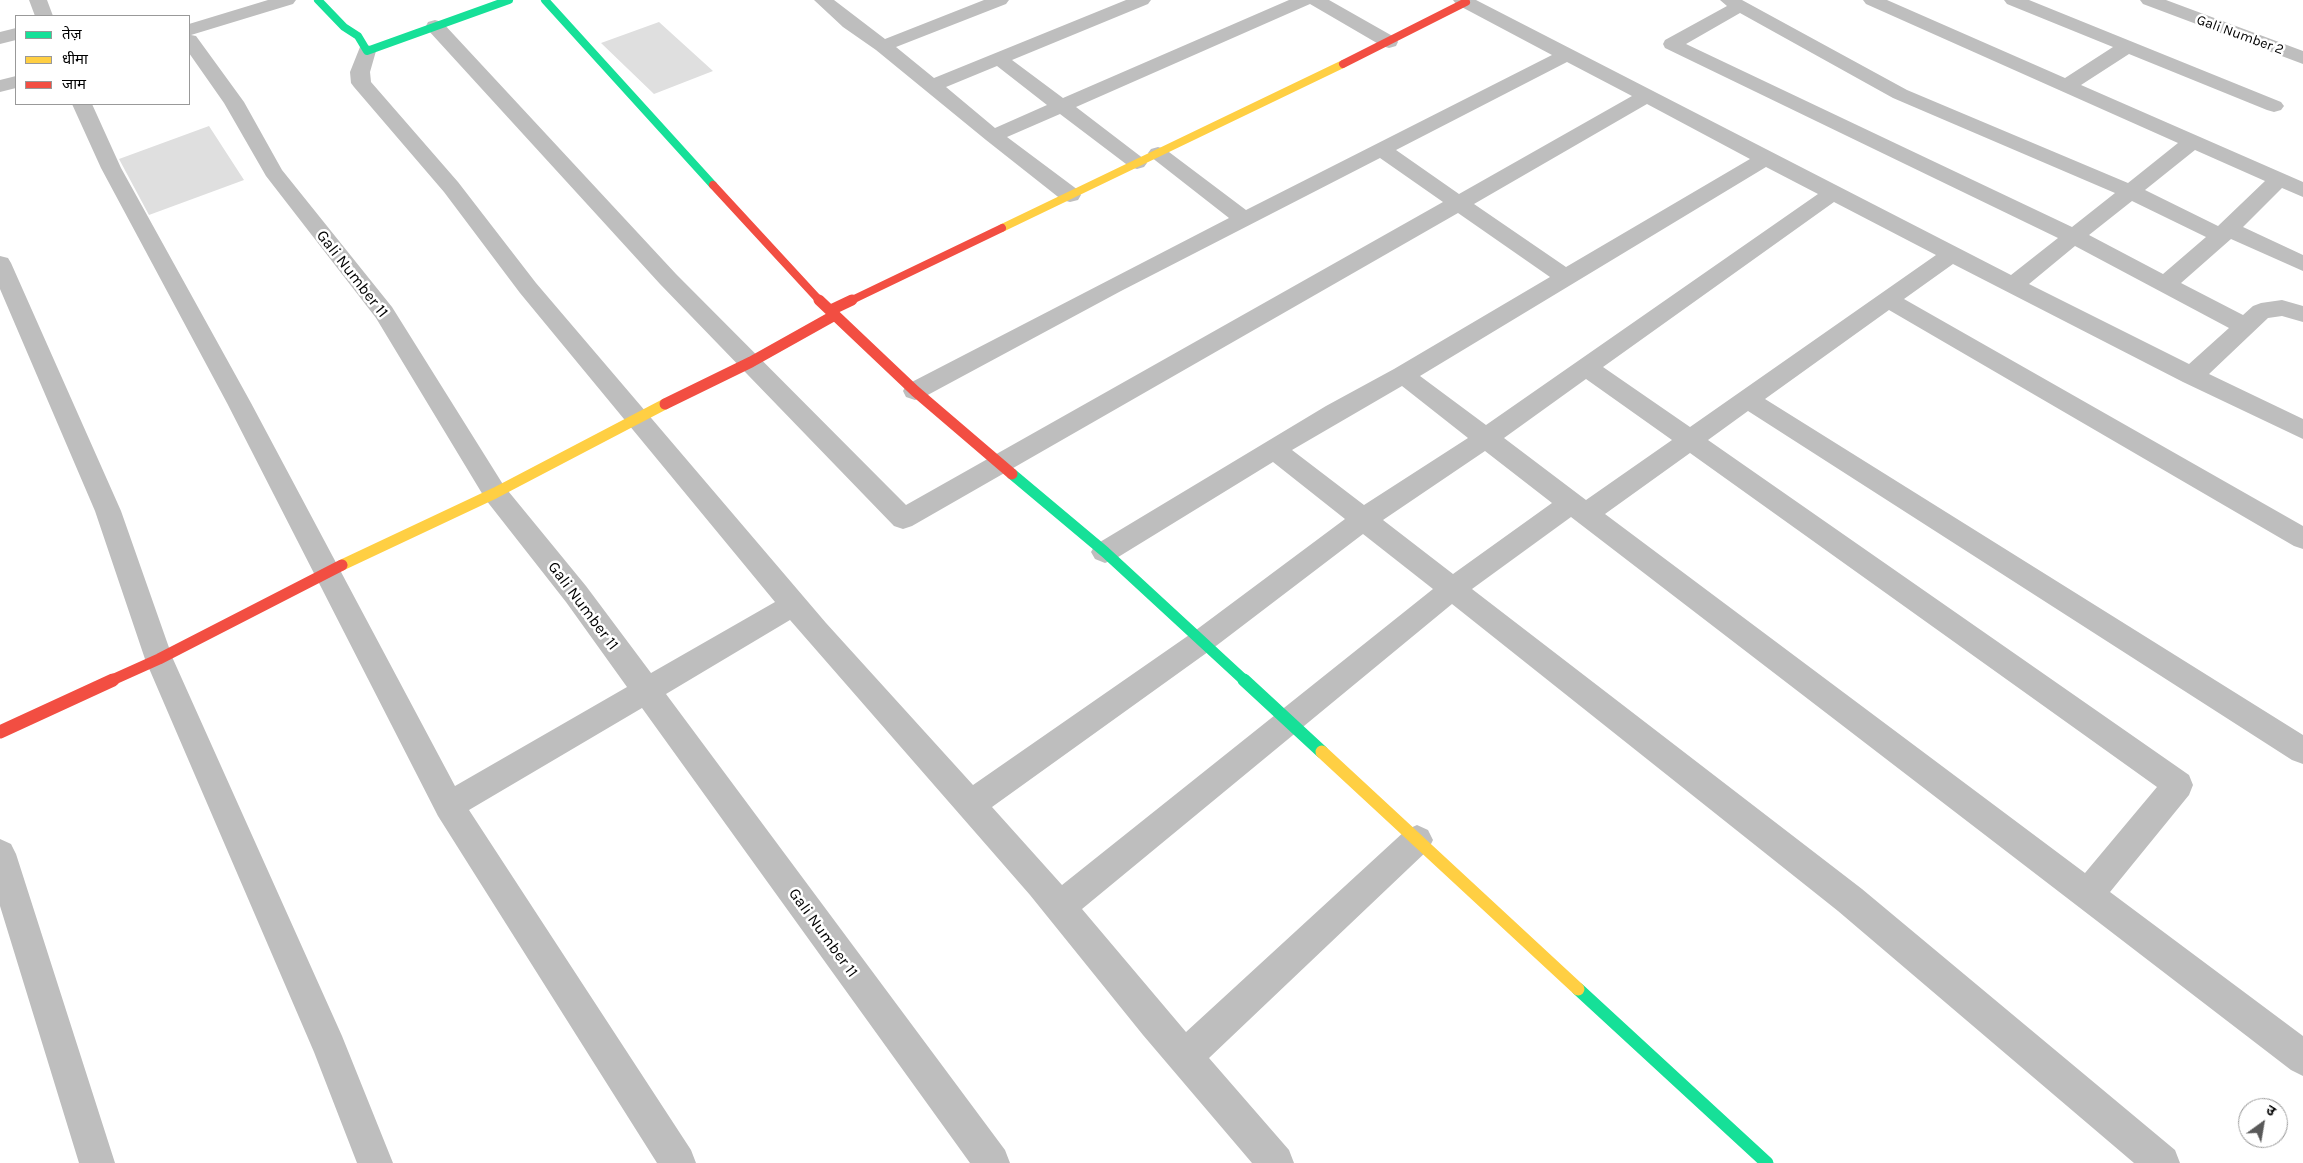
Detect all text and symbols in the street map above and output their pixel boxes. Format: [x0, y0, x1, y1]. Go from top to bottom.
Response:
street label: Gali Number 2 [2194, 11, 2286, 59]
legend [15, 15, 190, 105]
text: तेज़ [62, 25, 82, 43]
text: धीमा [62, 50, 88, 68]
text: जाम [62, 75, 86, 93]
street label: Gali Number 11 [312, 226, 392, 322]
street label: Gali Number 11 [544, 558, 622, 654]
street label: Gali Number 11 [784, 885, 862, 981]
north arrow [2238, 1098, 2288, 1148]
text: उ [2263, 1101, 2279, 1120]

